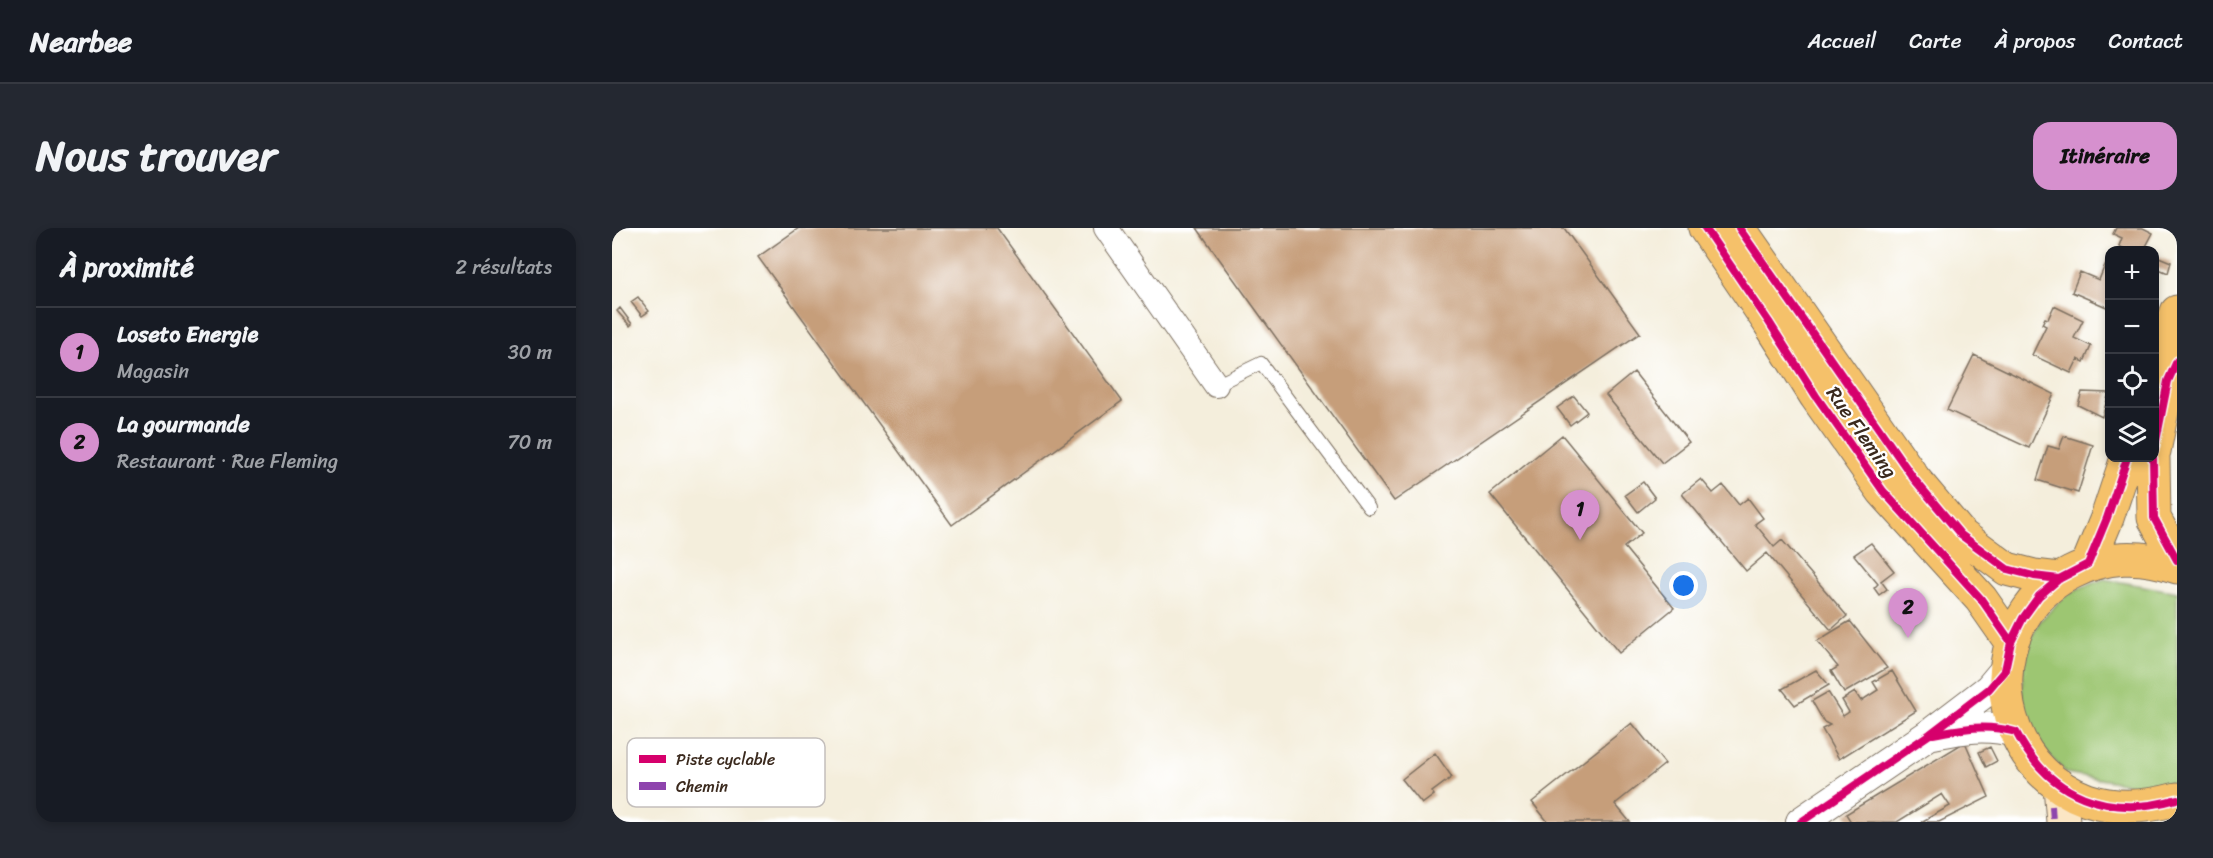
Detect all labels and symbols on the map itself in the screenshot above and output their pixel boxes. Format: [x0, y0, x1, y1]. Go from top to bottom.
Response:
street label: Rue Fleming [1817, 379, 1906, 486]
pin: 1 [1560, 490, 1600, 540]
your location [1669, 571, 1698, 600]
pin: 2 [1888, 588, 1928, 638]
legend [627, 738, 825, 807]
text: Piste cyclable [676, 745, 775, 774]
text: Chemin [676, 772, 728, 801]

